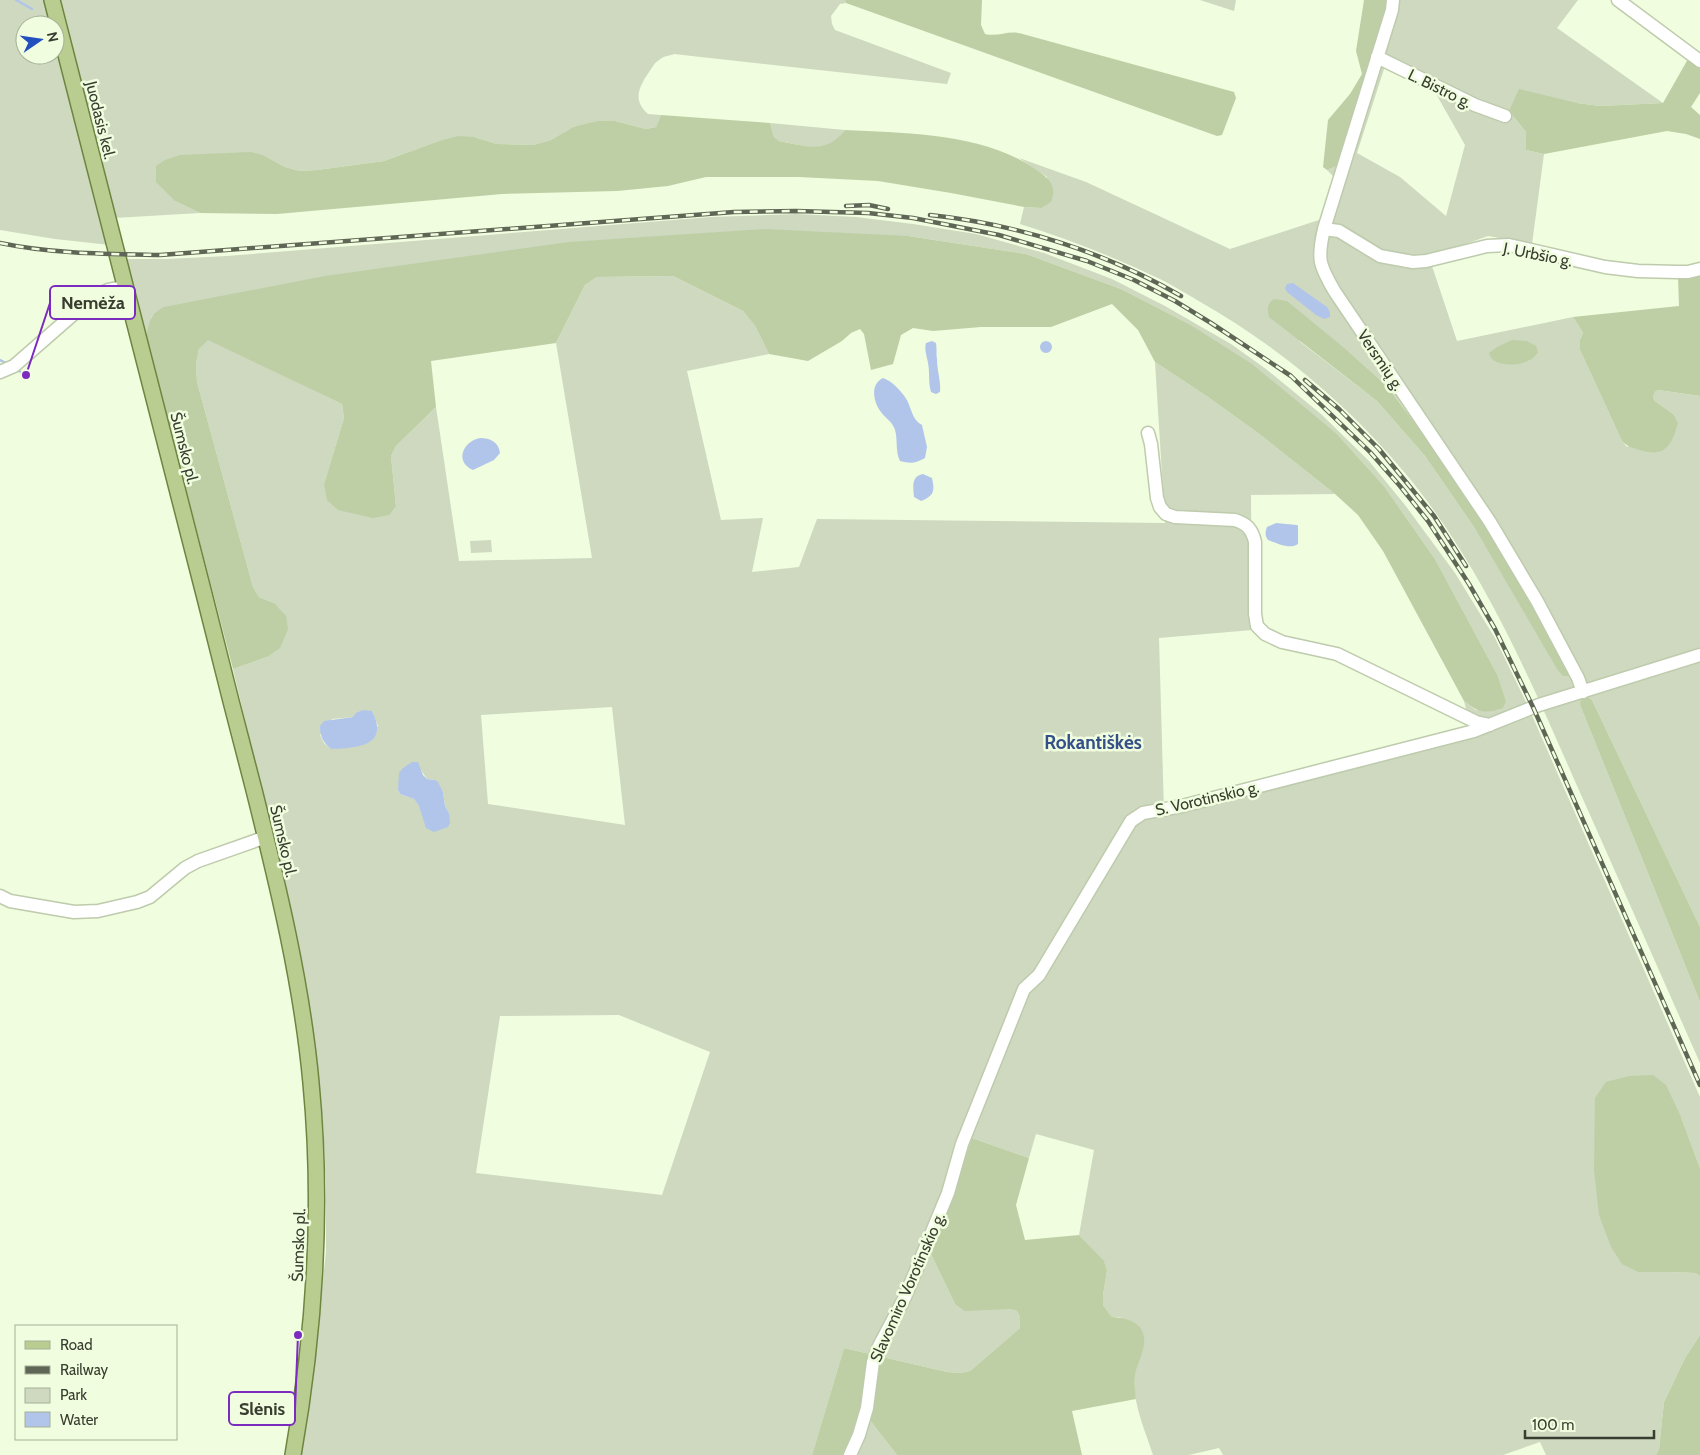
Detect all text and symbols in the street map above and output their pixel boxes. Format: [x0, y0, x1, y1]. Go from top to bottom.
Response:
north arrow [15, 15, 65, 65]
text: N [43, 30, 63, 44]
street label: L. Bistro g. [1405, 65, 1475, 112]
street label: Juodasis kel. [81, 78, 119, 161]
street label: J. Urbšio g. [1501, 238, 1574, 270]
callout: Nemėža [50, 286, 135, 319]
text: Nemėža [61, 292, 125, 314]
street label: Versmių g. [1353, 326, 1408, 394]
street label: Šumsko pl. [166, 410, 203, 486]
district label: Rokantiškės [1044, 731, 1142, 754]
street label: S. Vorotinskio g. [1153, 777, 1261, 820]
street label: Šumsko pl. [266, 803, 301, 879]
street label: Šumsko pl. [288, 1208, 309, 1282]
street label: Slavomiro Vorotinskio g. [866, 1210, 949, 1365]
legend [15, 1325, 178, 1440]
text: Road [60, 1336, 93, 1354]
text: Railway [60, 1361, 109, 1379]
text: Park [60, 1386, 87, 1404]
callout: Slėnis [229, 1392, 295, 1425]
text: Slėnis [239, 1398, 285, 1420]
scale bar [1525, 1408, 1654, 1440]
text: Water [60, 1411, 98, 1429]
text: 100 m [1532, 1416, 1574, 1434]

